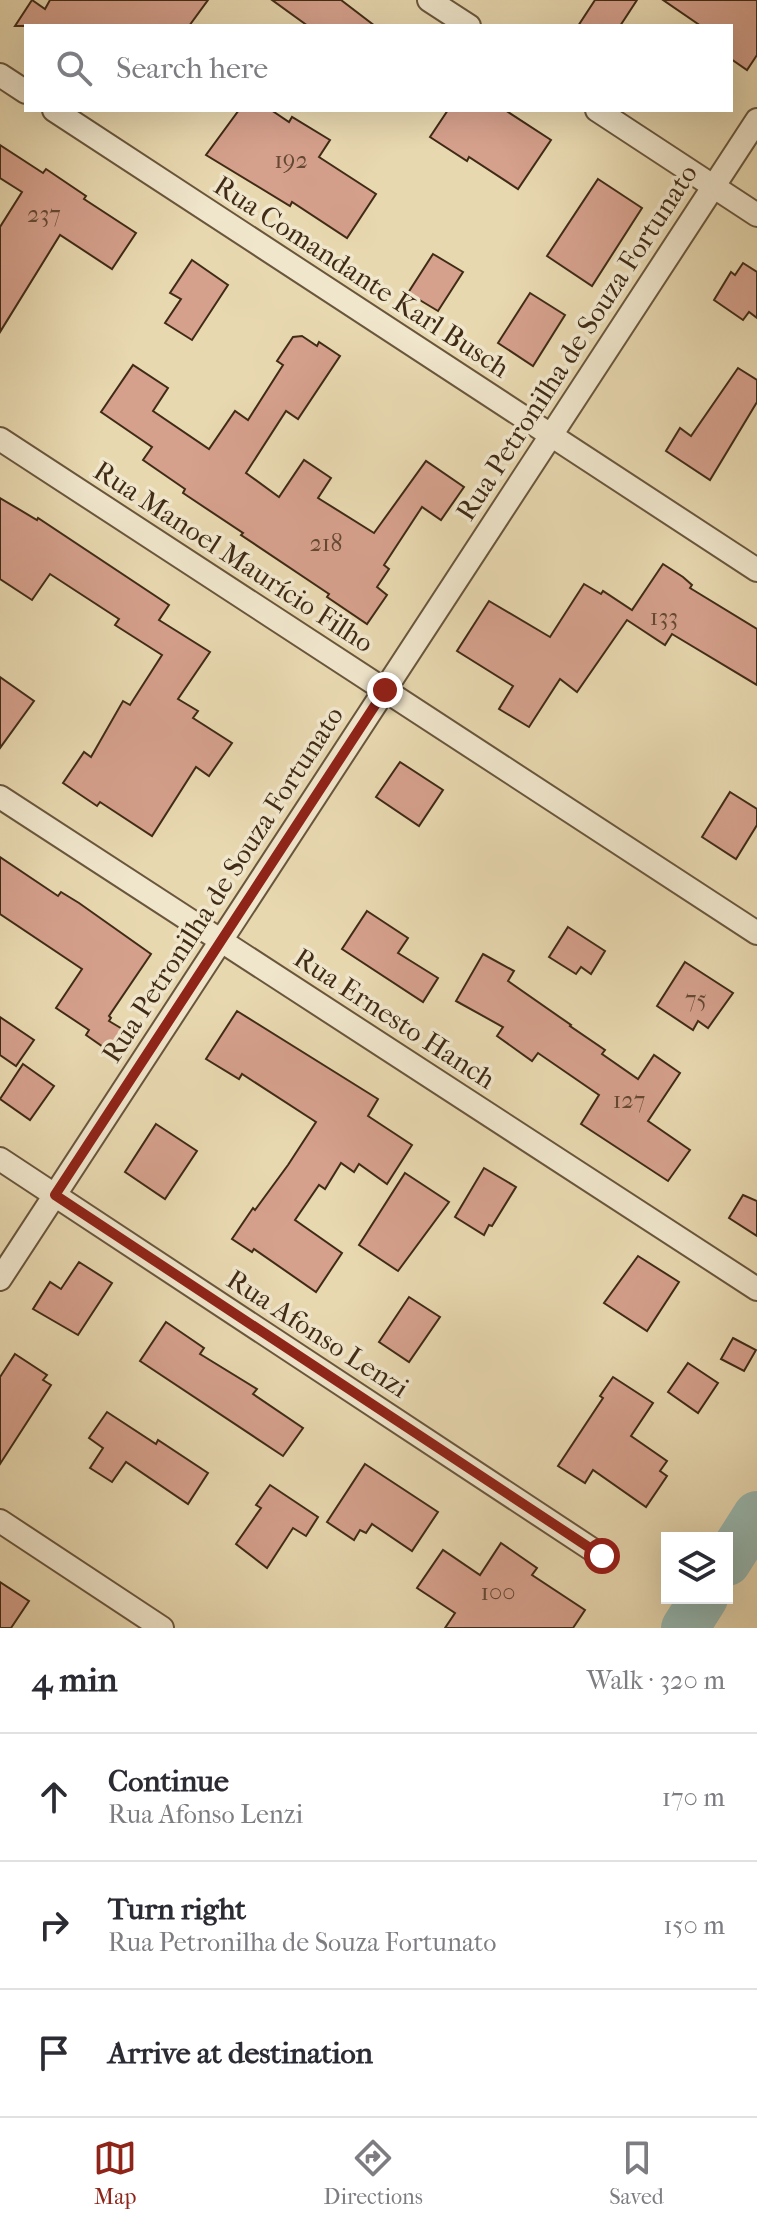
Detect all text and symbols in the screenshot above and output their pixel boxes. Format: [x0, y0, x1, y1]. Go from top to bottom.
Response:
search box [24, 24, 733, 112]
icon: search [52, 46, 96, 90]
text: Search here [116, 51, 268, 86]
house number: 192 [274, 146, 308, 174]
street label: Rua Petronilha de Souza Fortunato [449, 158, 704, 527]
street label: Rua Comandante Karl Busch [208, 168, 516, 384]
house number: 237 [27, 200, 61, 228]
street label: Rua Manoel Maurício Filho [88, 454, 380, 659]
house number: 218 [310, 529, 342, 557]
house number: 133 [650, 603, 678, 631]
route end [367, 672, 403, 708]
street label: Rua Petronilha de Souza Fortunato [95, 700, 350, 1069]
street label: Rua Ernesto Hanch [288, 941, 502, 1096]
house number: 75 [685, 985, 707, 1013]
house number: 127 [613, 1086, 645, 1114]
street label: Rua Afonso Lenzi [221, 1262, 415, 1404]
map controls [661, 1532, 733, 1604]
button: layers [661, 1532, 733, 1604]
route start [584, 1538, 620, 1574]
house number: 100 [481, 1578, 515, 1606]
text: 4 min [32, 1660, 117, 1700]
text: Walk · 320 m [587, 1665, 725, 1696]
text: Continue [108, 1764, 229, 1799]
icon: ahead [32, 1775, 76, 1819]
text: 170 m [662, 1782, 725, 1813]
text: Rua Afonso Lenzi [108, 1799, 303, 1830]
text: Turn right [108, 1892, 246, 1927]
icon: right [32, 1903, 76, 1947]
text: 150 m [663, 1910, 725, 1941]
text: Rua Petronilha de Souza Fortunato [108, 1927, 496, 1958]
icon: arrive [32, 2031, 76, 2075]
text: Arrive at destination [108, 2036, 373, 2071]
tab: Map [93, 2136, 137, 2210]
tab: Directions [324, 2136, 423, 2210]
tab: Saved [609, 2136, 664, 2210]

